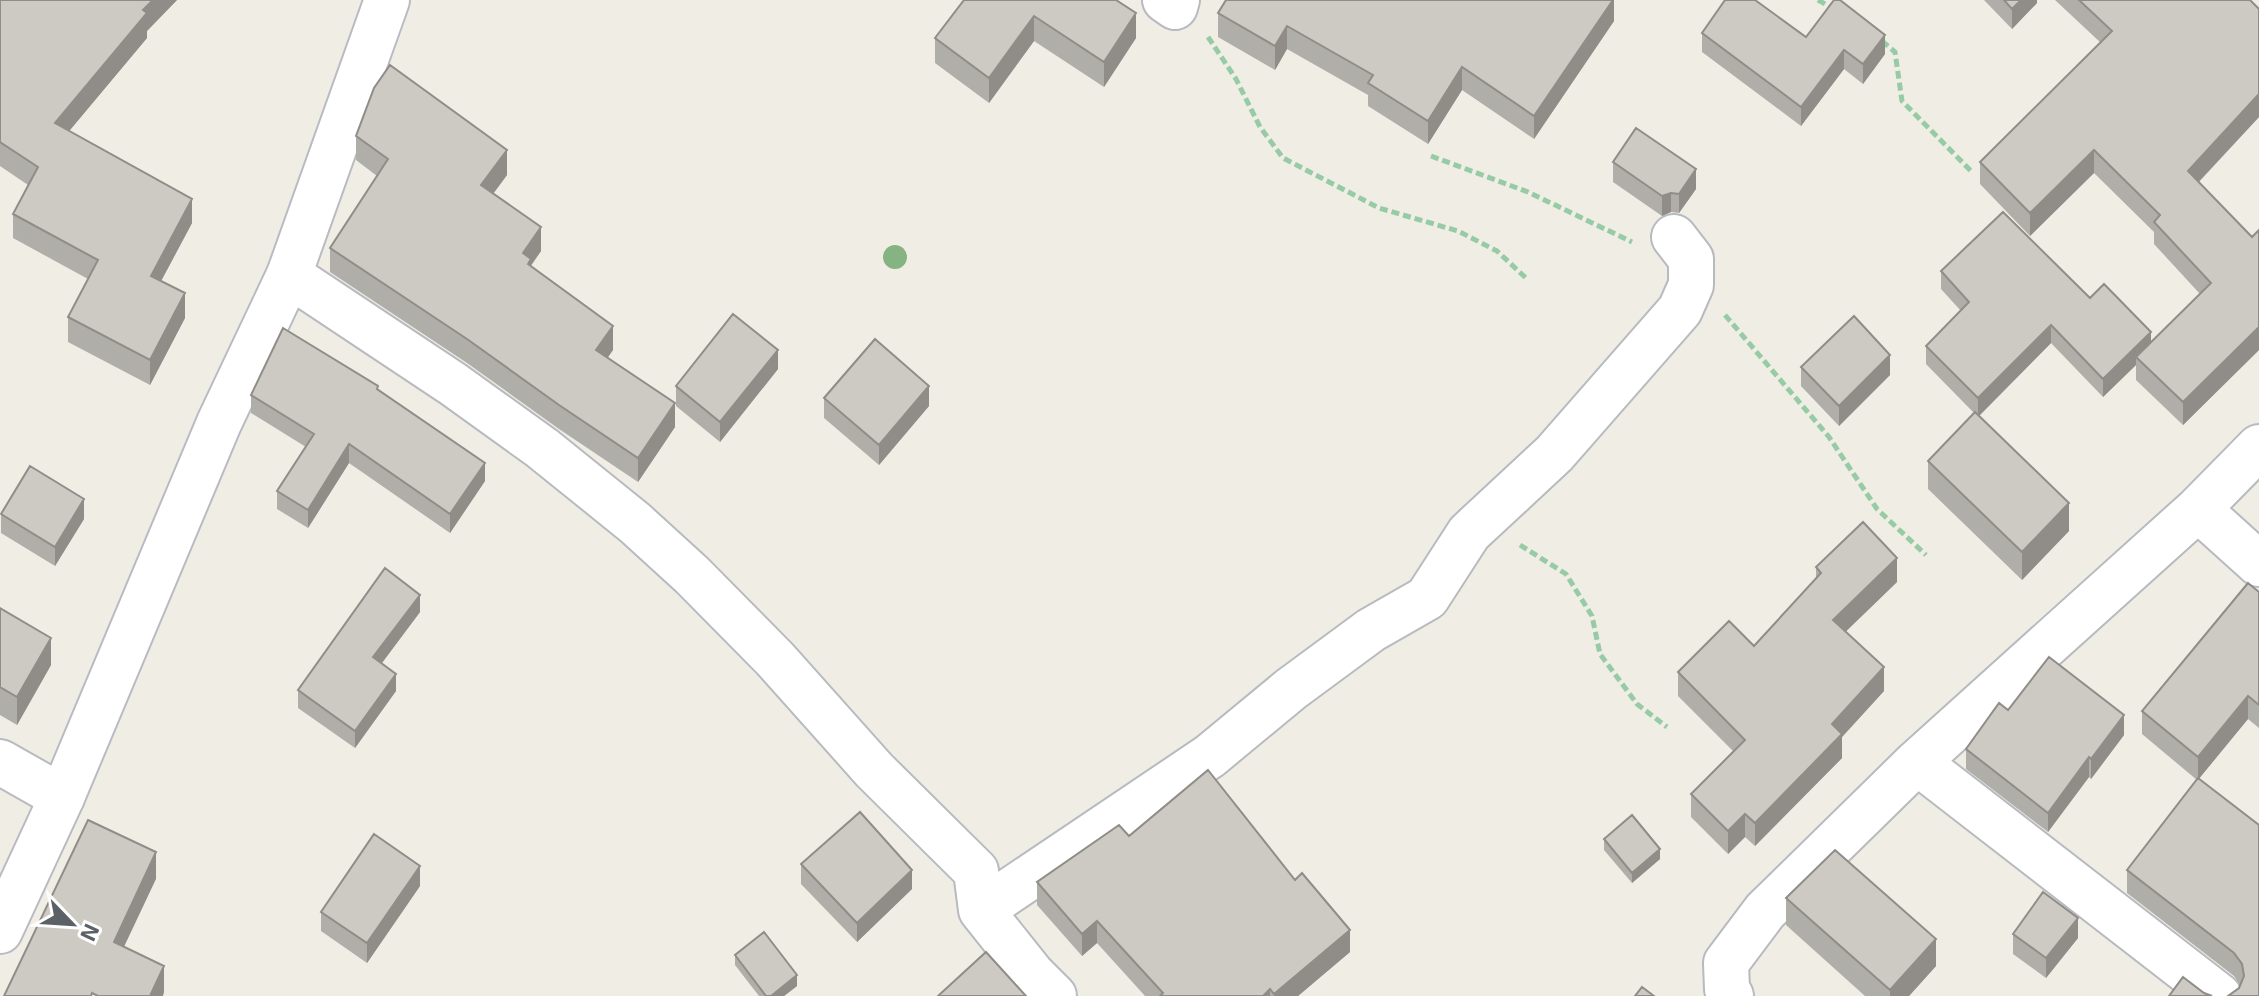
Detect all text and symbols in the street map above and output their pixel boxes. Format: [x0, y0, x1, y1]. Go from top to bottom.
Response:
north arrow [32, 884, 112, 964]
text: N [76, 920, 106, 946]

